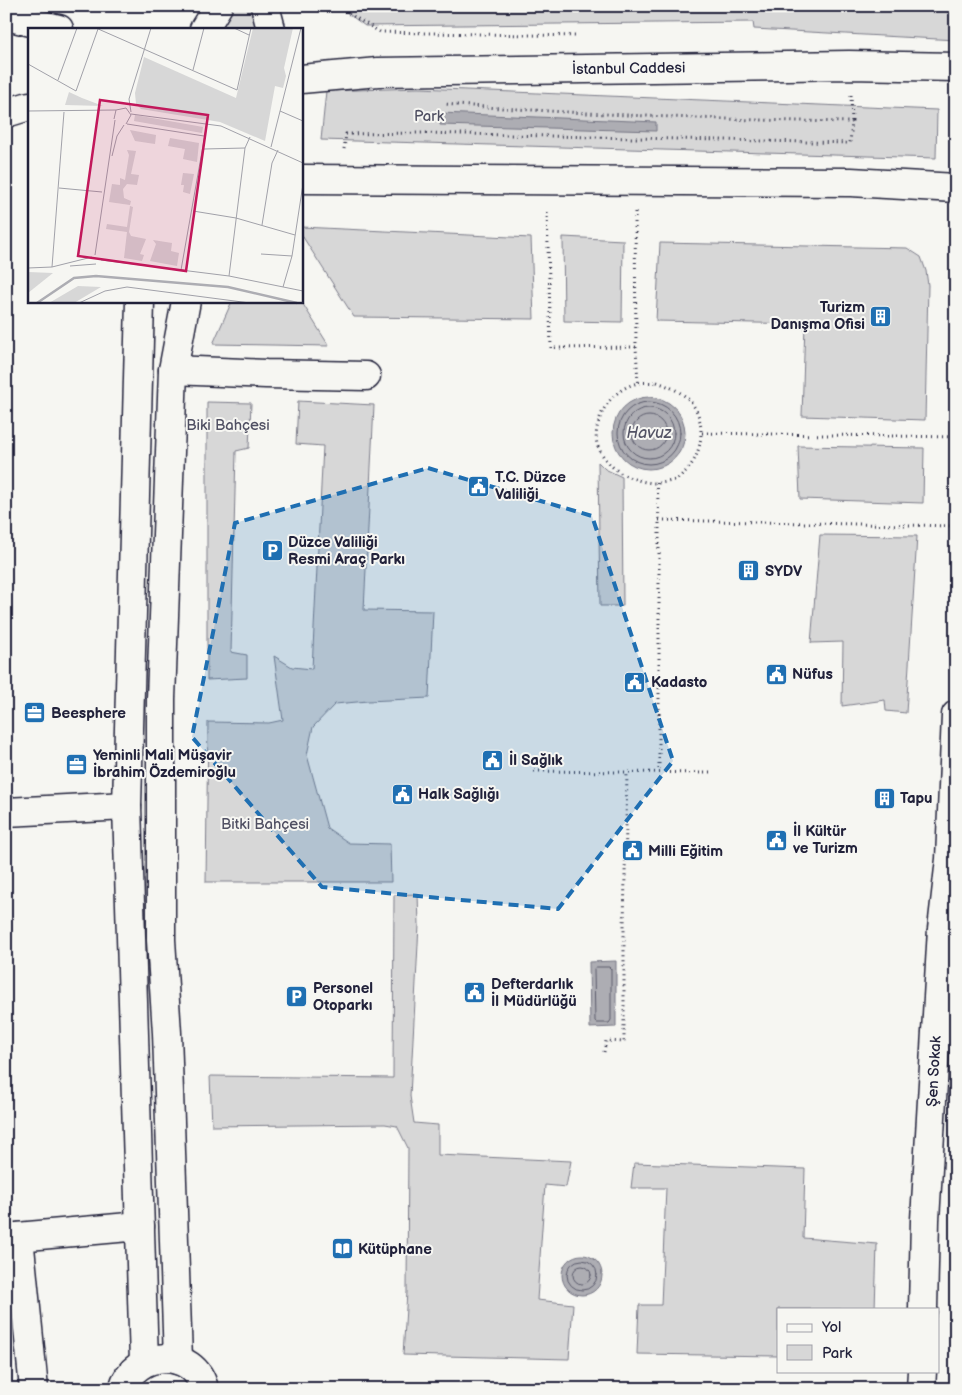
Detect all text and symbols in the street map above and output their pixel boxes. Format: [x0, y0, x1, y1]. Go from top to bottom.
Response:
inset map [28, 28, 302, 302]
street label: İstanbul Caddesi [572, 58, 685, 79]
park label: Park [414, 107, 445, 126]
place label: Turizm Danışma Ofisi [770, 298, 865, 334]
building icon: Turizm Danışma Ofisi [869, 304, 893, 328]
park label: Biki Bahçesi [186, 416, 270, 435]
water label: Havuz [627, 424, 672, 443]
place label: T.C. Düzce Valiliği [495, 468, 566, 504]
public building icon: T.C. Düzce Valiliği [467, 474, 491, 498]
place label: Düzce Valiliği Resmi Araç Parkı [288, 533, 405, 569]
parking icon: Düzce Valiliği Resmi Araç Parkı [260, 539, 284, 563]
building icon: SYDV [737, 559, 761, 583]
place label: SYDV [765, 562, 803, 581]
public building icon: Nüfus [764, 662, 788, 686]
place label: Nüfus [792, 665, 833, 684]
public building icon: Kadasto [623, 670, 647, 694]
place label: Kadasto [651, 673, 708, 692]
office icon: Beesphere [23, 701, 47, 725]
place label: Beesphere [51, 704, 126, 723]
place label: Yeminli Mali Müşavir İbrahim Özdemiroğlu [93, 746, 236, 782]
public building icon: İl Sağlık [481, 748, 505, 772]
place label: İl Sağlık [509, 750, 563, 770]
office icon: Yeminli Mali Müşavir İbrahim Özdemiroğlu [65, 752, 89, 776]
public building icon: Halk Sağlığı [390, 782, 414, 806]
place label: Halk Sağlığı [418, 785, 499, 804]
building icon: Tapu [872, 786, 896, 810]
place label: Tapu [900, 789, 933, 808]
park label: Bitki Bahçesi [221, 815, 309, 834]
place label: İl Kültür ve Turizm [792, 821, 858, 858]
public building icon: İl Kültür ve Turizm [765, 828, 789, 852]
public building icon: Milli Eğitim [620, 839, 644, 863]
place label: Milli Eğitim [648, 842, 723, 861]
place label: Defterdarlık İl Müdürlüğü [491, 975, 577, 1011]
place label: Personel Otoparkı [313, 979, 373, 1015]
public building icon: Defterdarlık İl Müdürlüğü [463, 981, 487, 1005]
parking icon: Personel Otoparkı [285, 985, 309, 1009]
street label: Şen Sokak [922, 1035, 945, 1107]
library icon: Kütüphane [330, 1237, 354, 1261]
place label: Kütüphane [358, 1240, 432, 1259]
legend [777, 1308, 940, 1372]
text: Yol [821, 1318, 841, 1337]
text: Park [822, 1344, 853, 1363]

